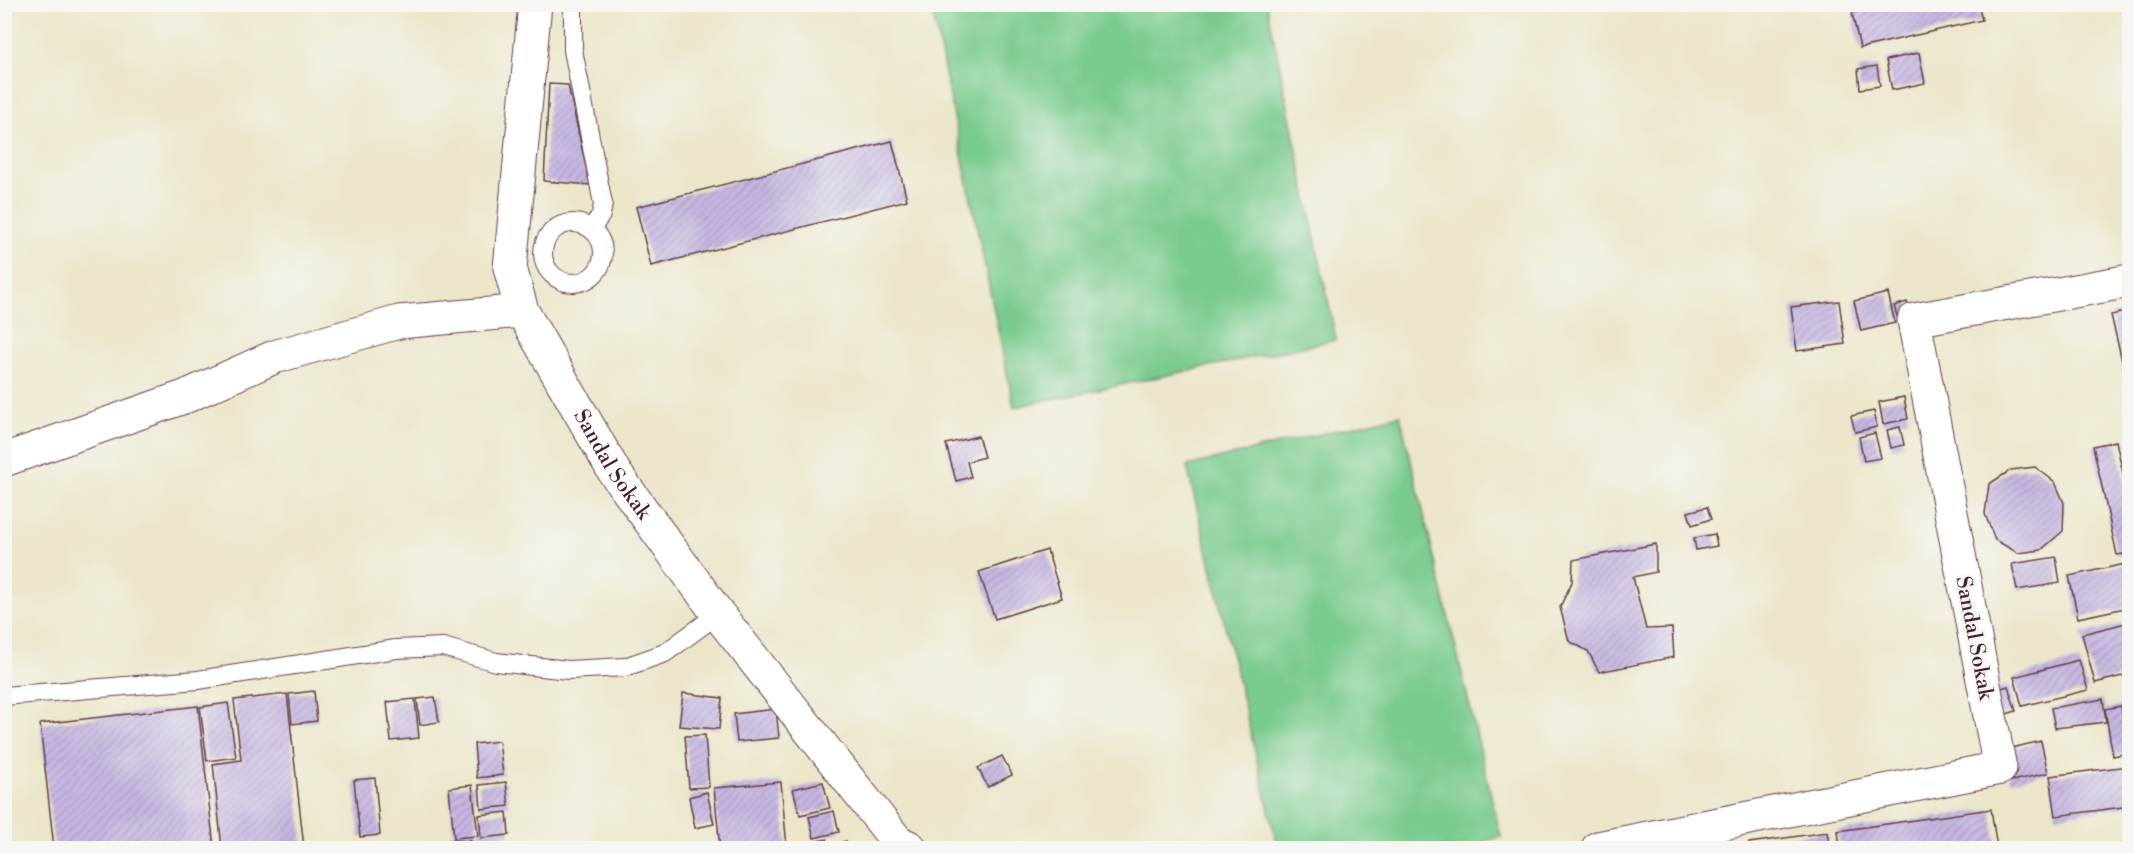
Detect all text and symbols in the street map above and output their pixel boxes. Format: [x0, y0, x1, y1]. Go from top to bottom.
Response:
street label: Sandal Sokak [567, 405, 657, 526]
street label: Sandal Sokak [1949, 574, 1999, 703]

